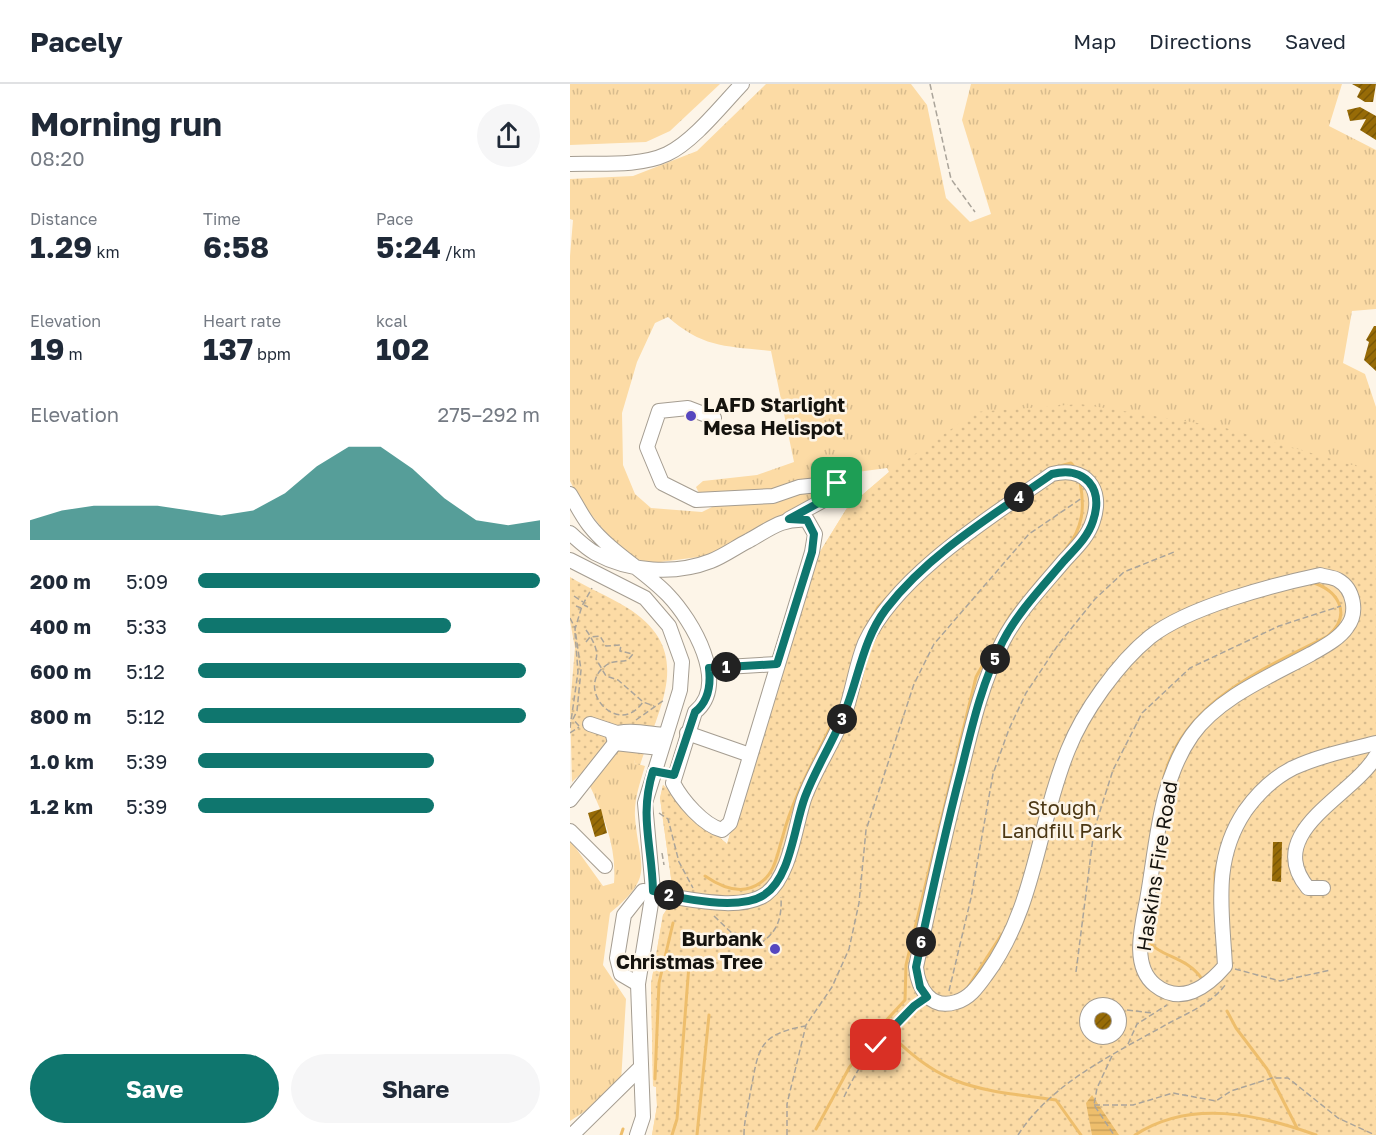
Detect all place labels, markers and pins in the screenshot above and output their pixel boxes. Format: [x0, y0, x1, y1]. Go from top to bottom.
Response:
place label: LAFD Starlight Mesa Helispot [703, 392, 845, 439]
marker: LAFD Starlight Mesa Helispot [684, 409, 698, 423]
pin [811, 457, 862, 508]
pin: 4 [1004, 482, 1034, 512]
pin: 5 [980, 644, 1010, 674]
pin: 1 [711, 652, 741, 682]
pin: 3 [827, 704, 857, 734]
pin: 2 [654, 880, 684, 910]
place label: Burbank Christmas Tree [616, 926, 763, 973]
pin: 6 [906, 927, 936, 957]
marker: Burbank Christmas Tree [768, 942, 782, 956]
pin [850, 1019, 901, 1070]

